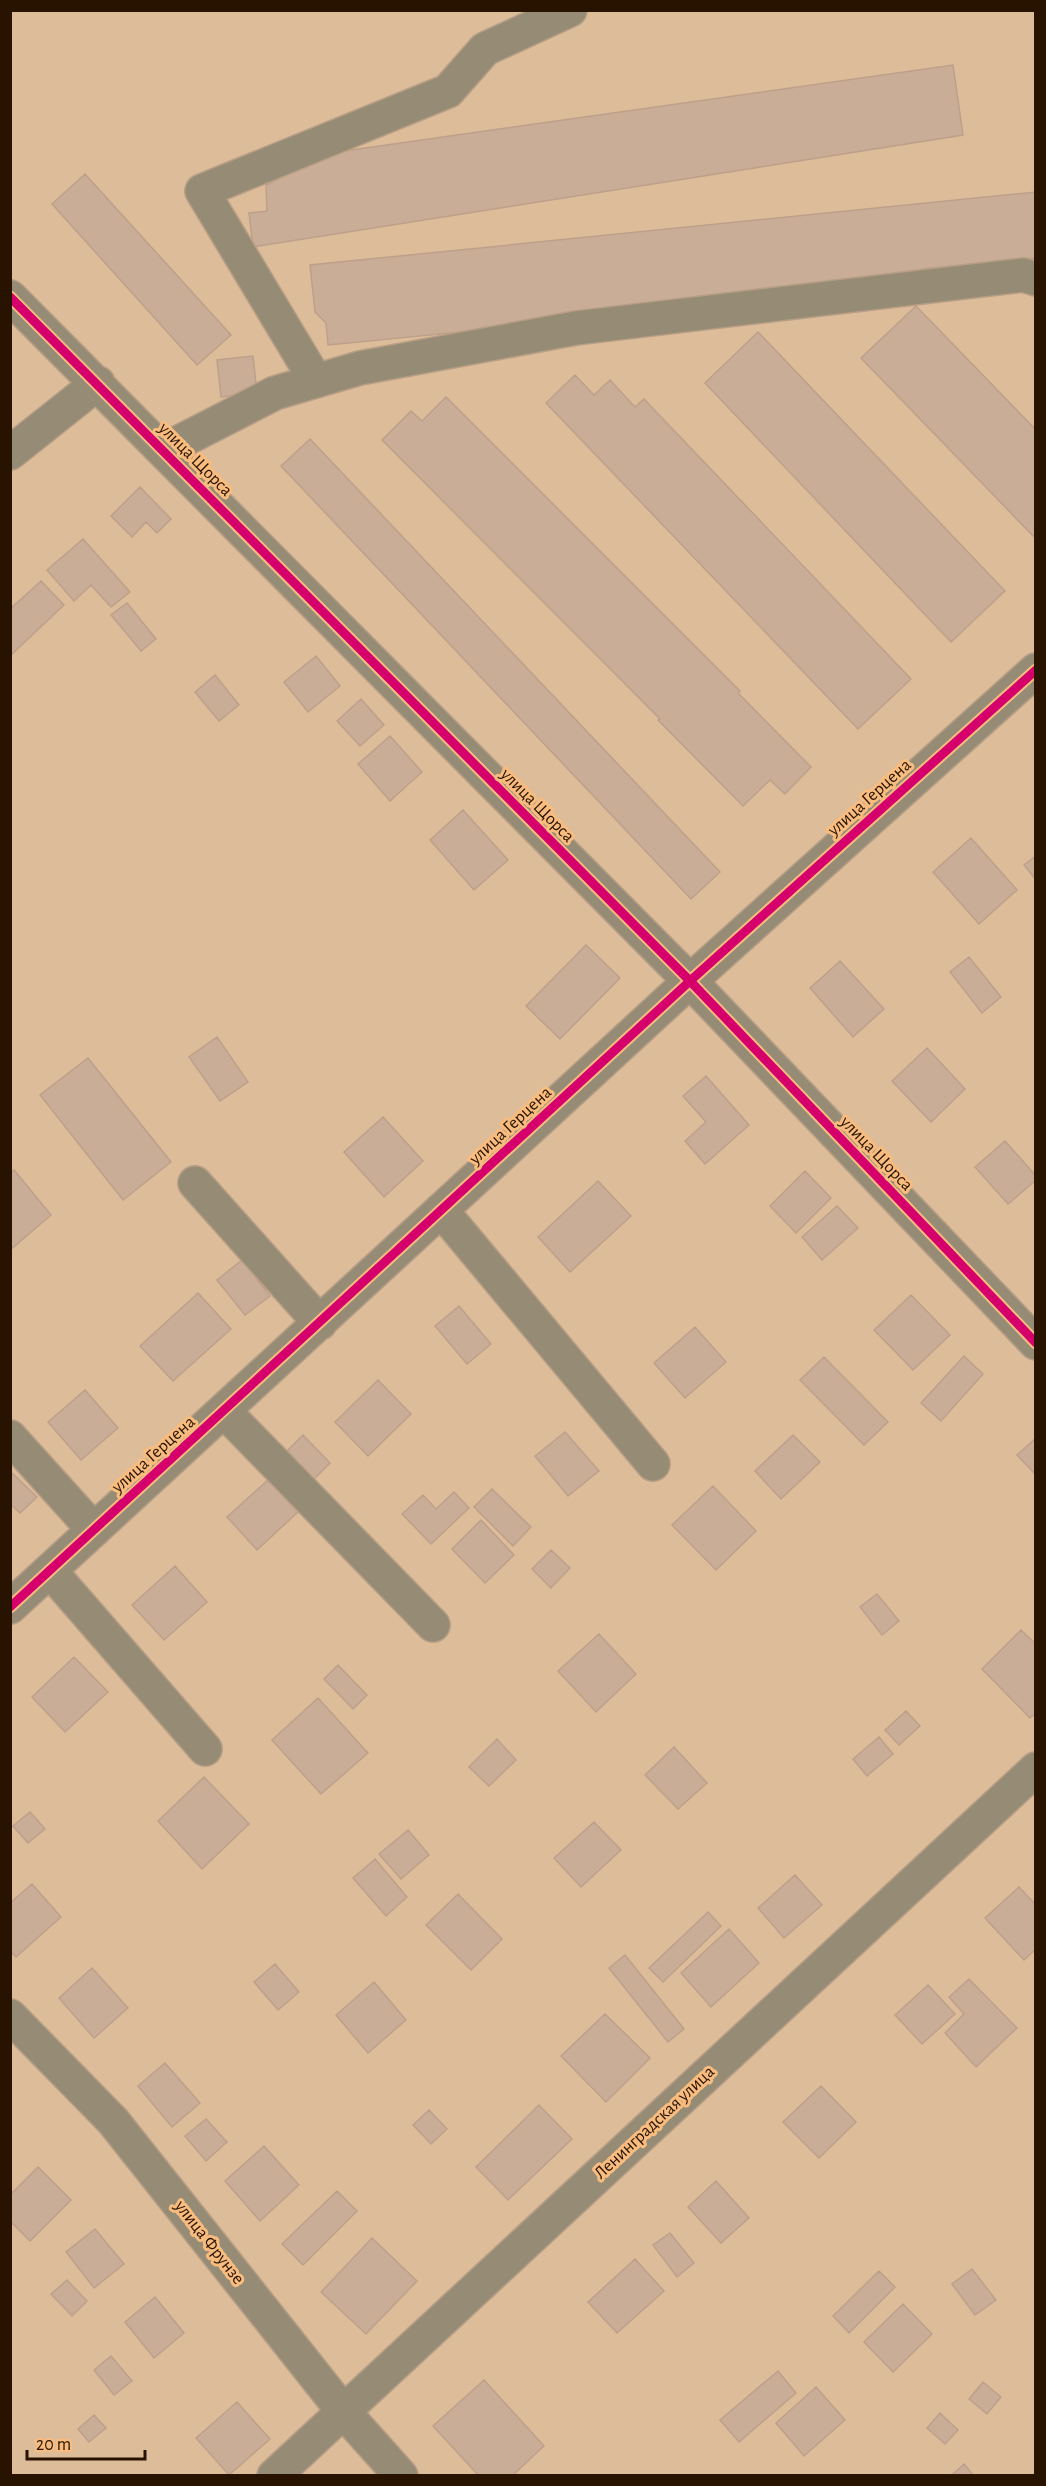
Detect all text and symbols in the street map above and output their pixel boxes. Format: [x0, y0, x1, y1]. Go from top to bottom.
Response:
street label: улица Щорса [154, 419, 236, 500]
street label: улица Герцена [824, 756, 915, 840]
street label: улица Щорса [496, 765, 578, 846]
street label: улица Герцена [465, 1083, 555, 1169]
street label: улица Щорса [836, 1112, 916, 1194]
street label: улица Герцена [108, 1413, 199, 1497]
street label: Ленинградская улица [591, 2063, 718, 2183]
street label: улица Фрунзе [170, 2197, 247, 2288]
scale bar [27, 2423, 146, 2461]
text: 20 m [36, 2436, 71, 2454]

